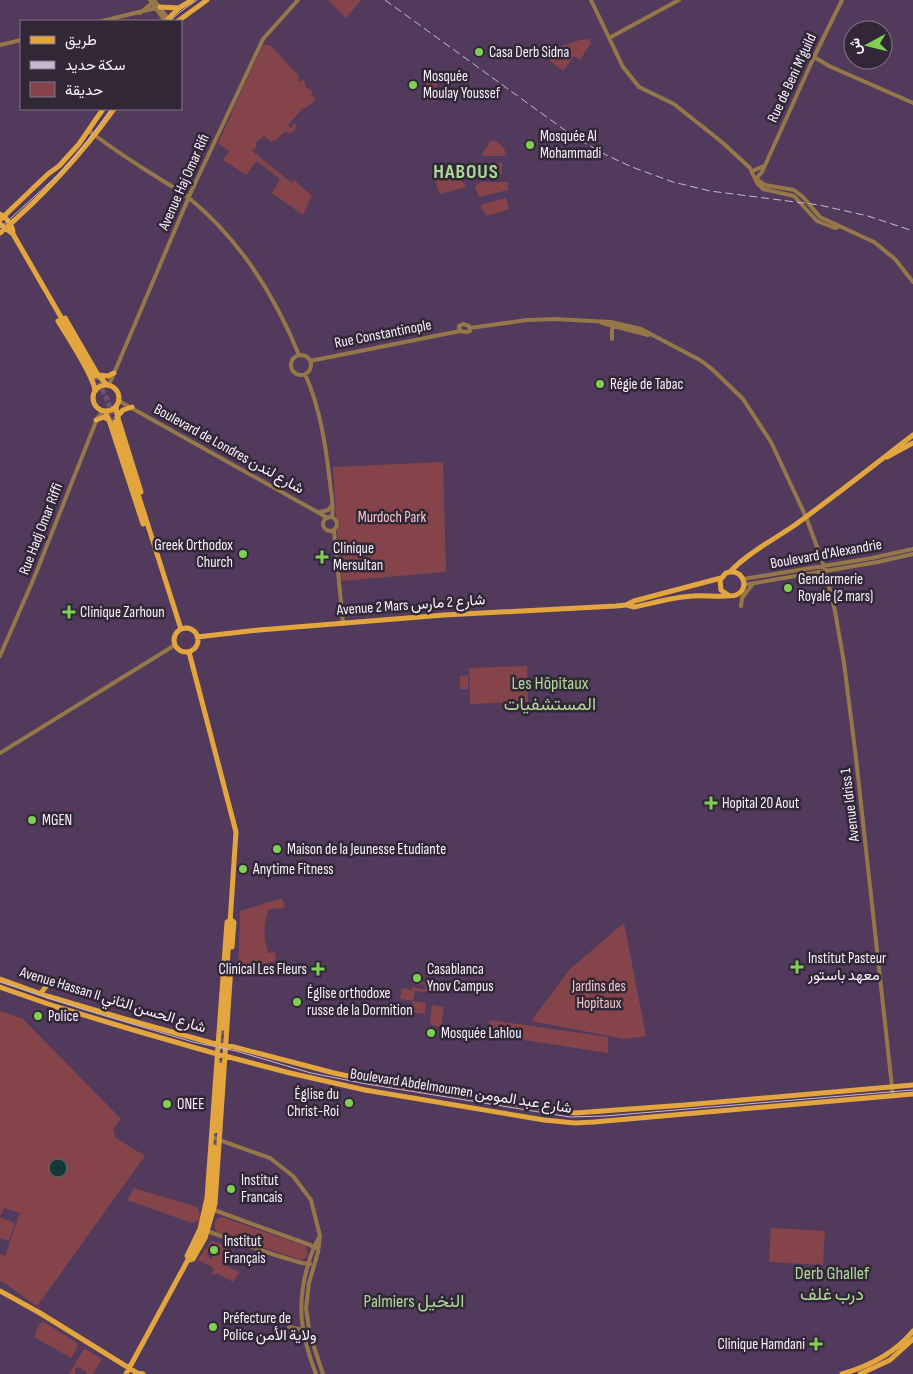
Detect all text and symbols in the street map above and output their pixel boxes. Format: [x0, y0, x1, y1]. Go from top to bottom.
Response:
legend [20, 20, 182, 110]
north arrow [843, 20, 893, 70]
text: طريق [65, 31, 97, 50]
street label: Rue de Beni M'guild [763, 31, 821, 125]
text: ش [846, 37, 865, 56]
place label: Casa Derb Sidna [489, 43, 569, 62]
marker: Casa Derb Sidna [473, 46, 485, 58]
text: سكة حديد [65, 56, 125, 75]
place label: Mosquée Moulay Youssef [423, 67, 501, 103]
marker: Mosquée Moulay Youssef [407, 79, 419, 91]
text: حديقة [65, 81, 103, 100]
place label: Mosquée Al Mohammadi [540, 127, 602, 163]
street label: Avenue Haj Omar Rifi [154, 131, 214, 234]
marker: Mosquée Al Mohammadi [524, 139, 536, 151]
district label: HABOUS [433, 160, 499, 184]
street label: Rue Constantinople [333, 315, 433, 353]
place label: Régie de Tabac [610, 375, 684, 394]
marker: Régie de Tabac [594, 378, 606, 390]
street label: Boulevard de Londres شارع لندن [150, 400, 308, 499]
street label: Rue Hadj Omar Riffi [15, 480, 67, 578]
park label: Murdoch Park [358, 508, 427, 527]
street label: Boulevard d'Alexandrie [769, 535, 883, 573]
place label: Greek Orthodox Church [154, 536, 233, 572]
place label: Clinique Mersultan [333, 539, 383, 575]
marker: Greek Orthodox Church [237, 548, 249, 560]
marker: Clinique Mersultan [315, 550, 329, 564]
place label: Gendarmerie Royale (2 mars) [798, 570, 873, 606]
marker: Gendarmerie Royale (2 mars) [782, 582, 794, 594]
street label: Avenue 2 Mars شارع 2 مارس [335, 590, 486, 621]
place label: Clinique Zarhoun [80, 603, 165, 622]
marker: Clinique Zarhoun [62, 605, 76, 619]
district label: Les Hôpitaux المستشفيات [504, 673, 596, 715]
street label: Avenue Idriss 1 [836, 767, 864, 844]
place label: Hopital 20 Aout [722, 794, 800, 813]
marker: Hopital 20 Aout [704, 796, 718, 810]
place label: MGEN [42, 811, 72, 830]
marker: MGEN [26, 814, 38, 826]
place label: Maison de la Jeunesse Etudiante [287, 840, 446, 859]
marker: Maison de la Jeunesse Etudiante [271, 843, 283, 855]
place label: Anytime Fitness [252, 860, 334, 879]
marker: Anytime Fitness [237, 863, 249, 875]
place label: Institut Pasteur معهد باستور [807, 949, 887, 985]
place label: Clinical Les Fleurs [218, 960, 307, 979]
place label: Casablanca Ynov Campus [427, 960, 494, 996]
marker: Institut Pasteur معهد باستور [790, 960, 804, 974]
street label: Avenue Hassan II شارع الحسن الثاني [16, 962, 209, 1040]
marker: Clinical Les Fleurs [311, 962, 325, 976]
marker: Casablanca Ynov Campus [411, 972, 423, 984]
park label: Jardins des Hopitaux [571, 977, 626, 1013]
place label: Église orthodoxe russe de la Dormition [307, 984, 413, 1020]
marker: Église orthodoxe russe de la Dormition [291, 996, 303, 1008]
place label: Police [48, 1007, 78, 1026]
marker: Police [32, 1010, 44, 1022]
place label: Mosquée Lahlou [441, 1024, 522, 1043]
marker: Mosquée Lahlou [425, 1027, 437, 1039]
street label: Boulevard Abdelmoumen شارع عبد المومن [349, 1064, 573, 1119]
place label: Église du Christ-Roi [287, 1085, 339, 1121]
place label: ONEE [177, 1095, 204, 1114]
marker: Église du Christ-Roi [343, 1097, 355, 1109]
marker: ONEE [161, 1098, 173, 1110]
place label: Institut Francais [241, 1171, 283, 1207]
marker: Institut Francais [225, 1183, 237, 1195]
place label: Institut Français [224, 1232, 266, 1268]
marker: Institut Français [208, 1244, 220, 1256]
district label: Derb Ghallef درب غلف [795, 1263, 870, 1305]
district label: Palmiers النخيل [364, 1291, 464, 1312]
place label: Préfecture de Police ولاية الأمن [223, 1309, 317, 1345]
marker: Préfecture de Police ولاية الأمن [207, 1321, 219, 1333]
place label: Clinique Hamdani [717, 1335, 805, 1354]
marker: Clinique Hamdani [809, 1337, 823, 1351]

